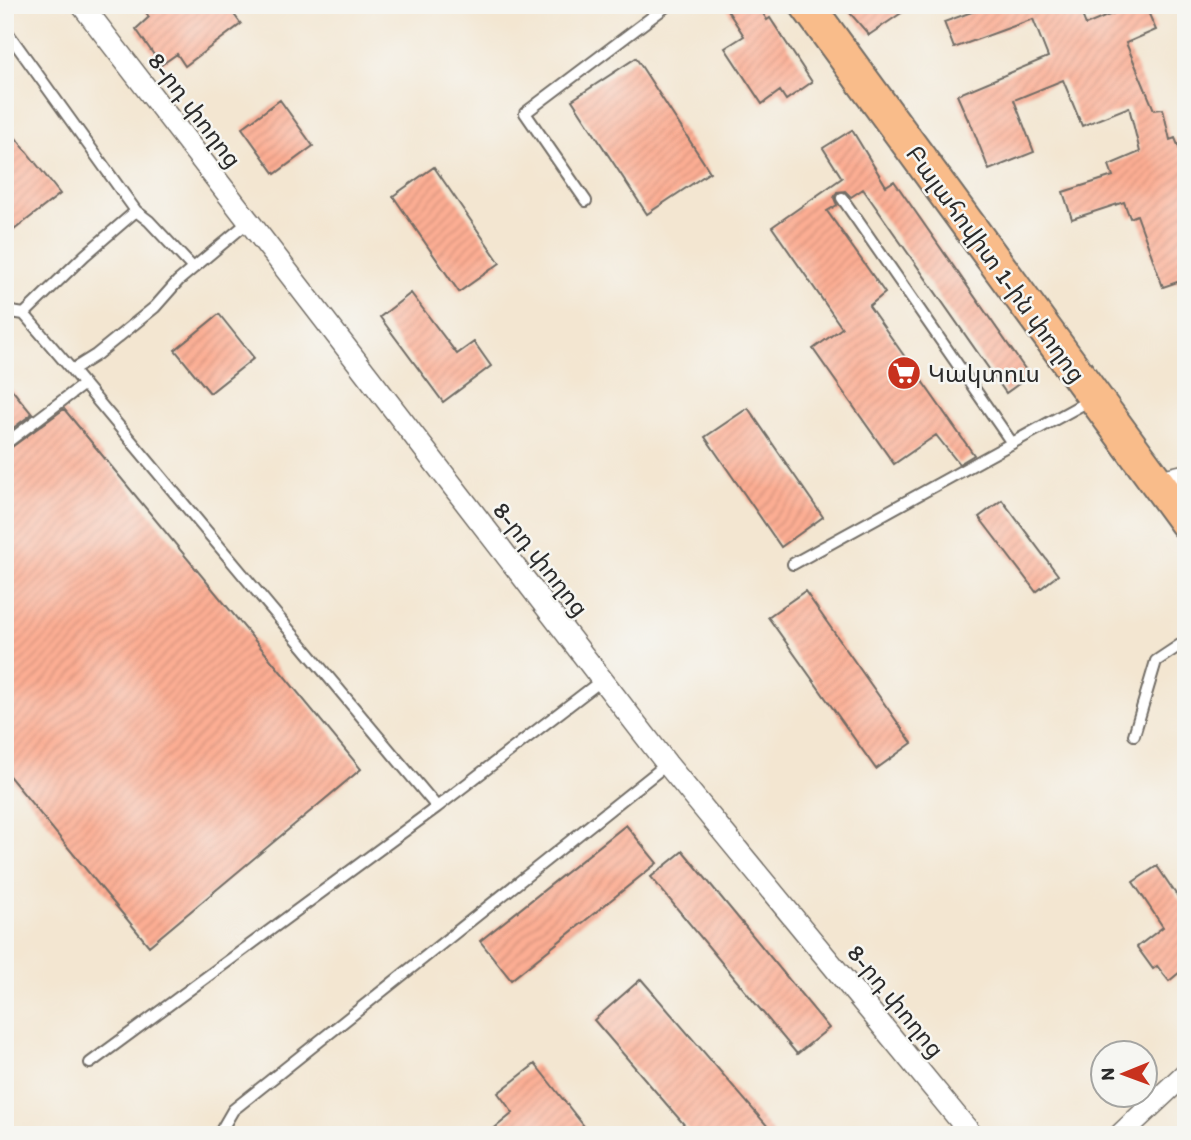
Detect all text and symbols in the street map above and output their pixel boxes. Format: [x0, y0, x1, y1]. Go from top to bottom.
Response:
street label: 8-րդ փողոց [142, 47, 248, 173]
street label: Բալահովիտ 1-ին փողոց [900, 140, 1092, 388]
supermarket icon: Կակտուս [885, 354, 923, 392]
place label: Կակտուս [928, 359, 1040, 388]
street label: 8-րդ փողոց [487, 496, 595, 622]
street label: 8-րդ փողոց [842, 939, 950, 1063]
north arrow [1090, 1038, 1160, 1108]
text: N [1096, 1068, 1119, 1081]

